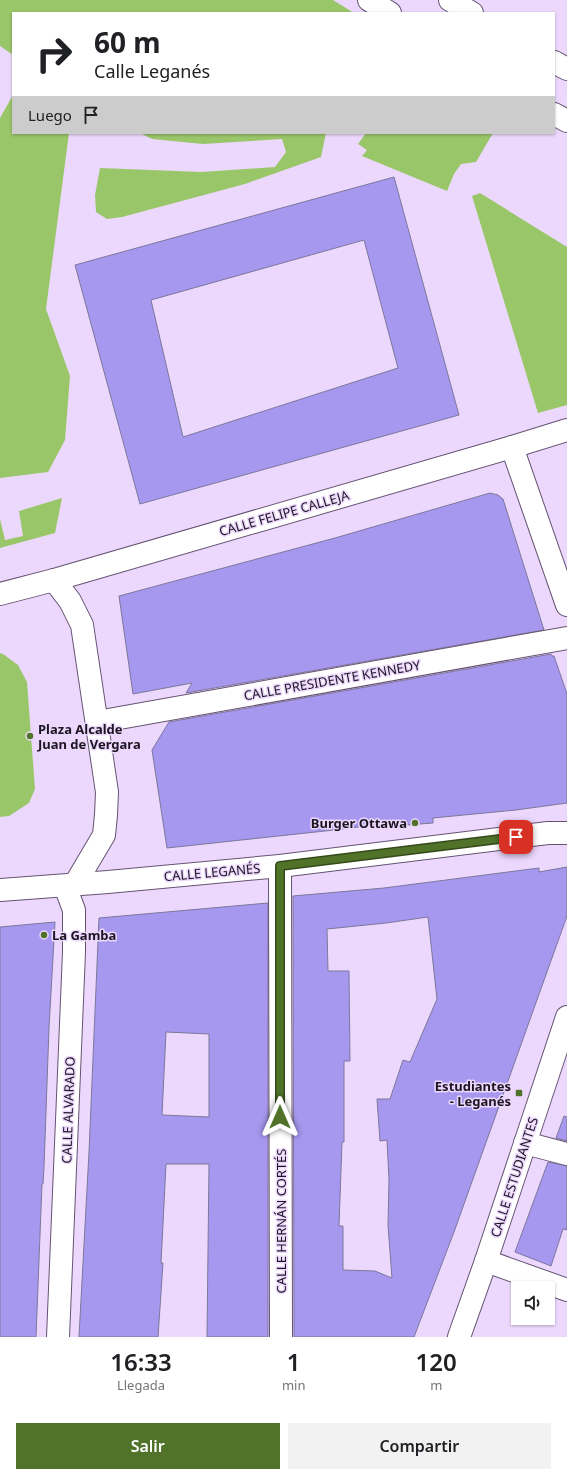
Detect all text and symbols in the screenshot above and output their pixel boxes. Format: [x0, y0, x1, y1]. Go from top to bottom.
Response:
text: 60 m [94, 23, 161, 61]
icon: right [28, 28, 80, 80]
text: Calle Leganés [94, 59, 210, 83]
icon: arrive [80, 104, 102, 126]
text: Luego [28, 105, 72, 125]
street label: CALLE FELIPE CALLEJA [217, 486, 352, 540]
street label: CALLE PRESIDENTE KENNEDY [242, 655, 422, 704]
place label: Plaza Alcalde Juan de Vergara [37, 720, 141, 753]
marker: Plaza Alcalde Juan de Vergara [25, 731, 35, 741]
place label: Burger Ottawa [311, 814, 407, 832]
marker: Burger Ottawa [410, 818, 420, 828]
pin [499, 820, 533, 854]
icon: arrive [505, 826, 527, 848]
street label: CALLE LEGANÉS [163, 859, 261, 885]
place label: La Gamba [52, 926, 116, 944]
marker: La Gamba [39, 930, 49, 940]
street label: CALLE ALVARADO [57, 1056, 79, 1164]
place label: Estudiantes - Leganés [435, 1077, 511, 1110]
marker: Estudiantes - Leganés [514, 1088, 524, 1098]
position arrow [259, 1096, 301, 1138]
street label: CALLE ESTUDIANTES [486, 1115, 542, 1239]
street label: CALLE HERNÁN CORTÉS [272, 1149, 290, 1293]
map controls [511, 1281, 555, 1325]
button: sound [511, 1281, 555, 1325]
text: 16:33 [110, 1345, 172, 1378]
text: 1 [287, 1345, 301, 1378]
text: 120 [416, 1345, 457, 1378]
text: Llegada [117, 1376, 165, 1394]
text: min [282, 1376, 305, 1394]
text: m [430, 1376, 442, 1394]
button: Salir [16, 1423, 280, 1469]
button: Compartir [288, 1423, 551, 1469]

